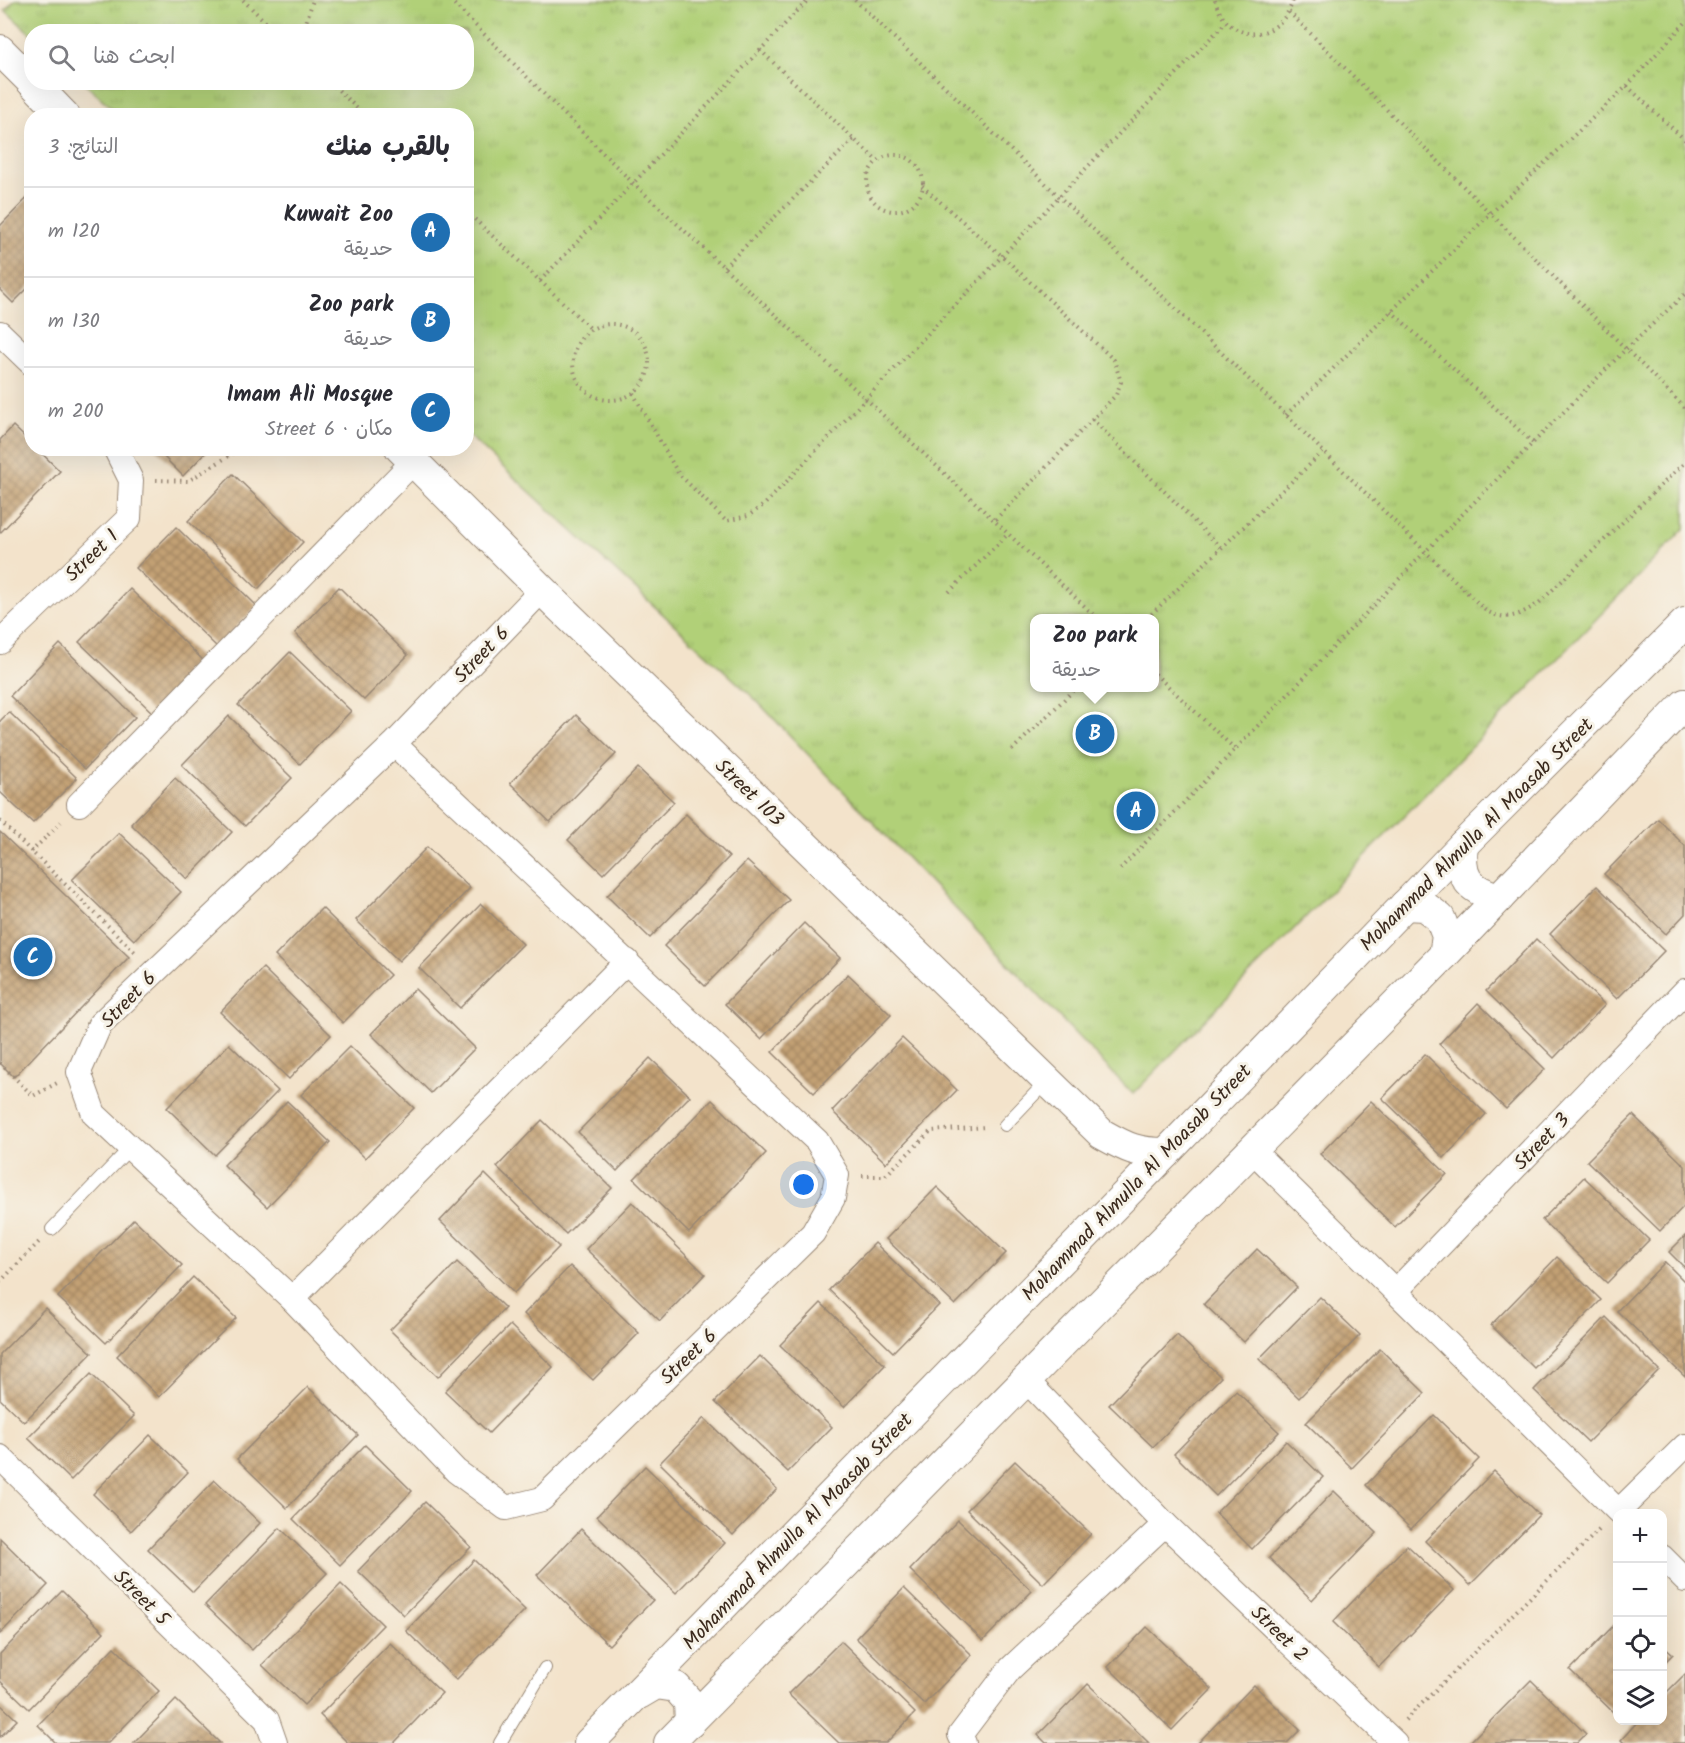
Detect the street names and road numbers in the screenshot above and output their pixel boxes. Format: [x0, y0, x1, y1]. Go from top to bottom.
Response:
street label: Street 1 [58, 522, 127, 591]
street label: Street 6 [447, 619, 518, 692]
street label: Mohammad Almulla Al Moasab Street [1353, 711, 1602, 960]
street label: Street 103 [706, 752, 791, 835]
street label: Street 6 [94, 964, 165, 1037]
street label: Mohammad Almulla Al Moasab Street [1015, 1057, 1260, 1310]
street label: Street 3 [1507, 1106, 1578, 1179]
street label: Street 6 [653, 1322, 726, 1393]
street label: Mohammad Almulla Al Moasab Street [676, 1406, 921, 1659]
street label: Street 5 [105, 1563, 177, 1635]
street label: Street 2 [1242, 1598, 1315, 1670]

